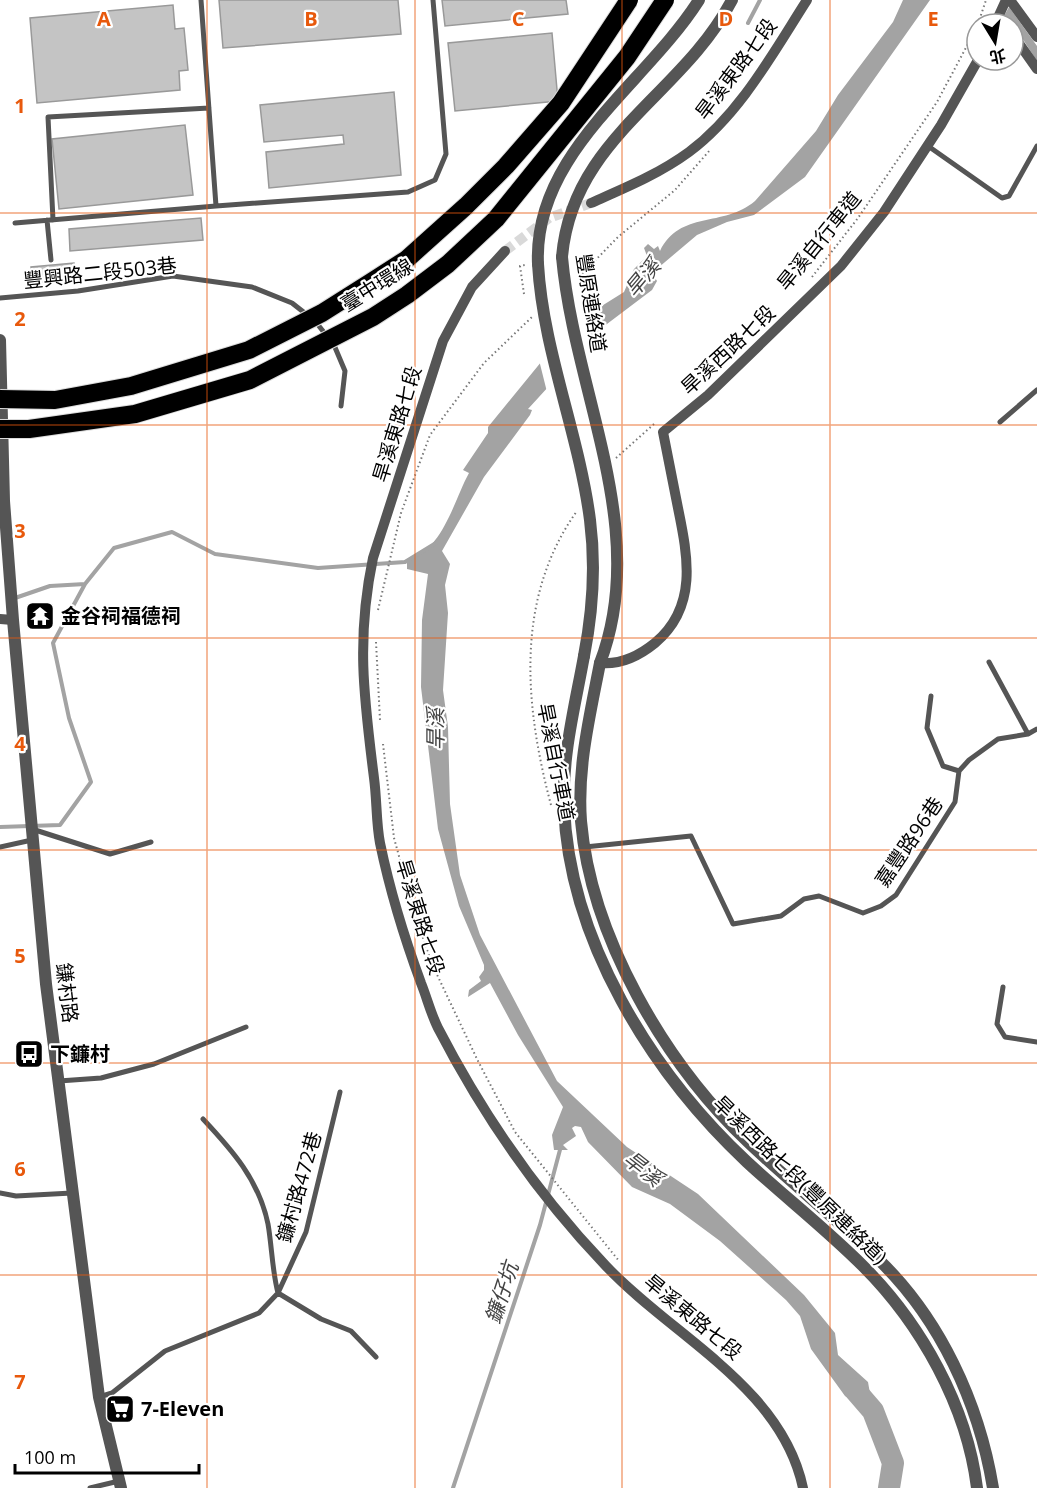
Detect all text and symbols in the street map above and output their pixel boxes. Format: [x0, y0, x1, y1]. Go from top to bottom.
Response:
text: A [97, 5, 111, 32]
text: B [304, 5, 318, 32]
text: C [512, 5, 525, 32]
text: D [719, 5, 733, 32]
text: E [927, 5, 939, 32]
north arrow [965, 12, 1025, 72]
street label: 旱溪東路七段 [689, 13, 782, 125]
text: 北 [988, 44, 1008, 69]
text: 1 [14, 92, 26, 119]
street label: 旱溪自行車道 [770, 186, 867, 296]
water label: 旱溪 [618, 250, 668, 302]
street label: 豐興路二段503巷 [22, 251, 178, 294]
street label: 豐原連絡道 [570, 251, 613, 354]
street label: 臺中環線 [336, 252, 418, 317]
street label: 旱溪西路七段 [675, 299, 781, 400]
text: 2 [14, 305, 26, 332]
street label: 旱溪東路七段 [366, 363, 427, 485]
text: 3 [14, 517, 26, 544]
temple icon: 金谷祠福德祠 [24, 600, 56, 632]
place label: 金谷祠福德祠 [61, 602, 181, 629]
street label: 旱溪自行車道 [532, 700, 581, 823]
water label: 旱溪 [421, 705, 449, 750]
text: 4 [14, 730, 26, 757]
street label: 嘉豐路96巷 [869, 792, 949, 892]
street label: 旱溪東路七段 [390, 856, 451, 978]
text: 5 [14, 942, 26, 969]
street label: 鎌村路 [50, 962, 85, 1024]
bus stop icon: 下鐮村 [13, 1038, 45, 1070]
place label: 下鐮村 [50, 1040, 110, 1067]
street label: 旱溪西路七段(豐原連絡道) [708, 1089, 893, 1270]
street label: 鐮村路472巷 [270, 1128, 327, 1246]
water label: 旱溪 [618, 1144, 671, 1194]
text: 6 [14, 1155, 26, 1182]
water label: 鐮仔坑 [478, 1256, 525, 1327]
street label: 旱溪東路七段 [639, 1268, 748, 1366]
text: 7 [14, 1368, 26, 1395]
supermarket icon: 7-Eleven [104, 1393, 136, 1425]
place label: 7-Eleven [141, 1395, 224, 1422]
scale bar [15, 1437, 200, 1475]
text: 100 m [24, 1445, 76, 1469]

